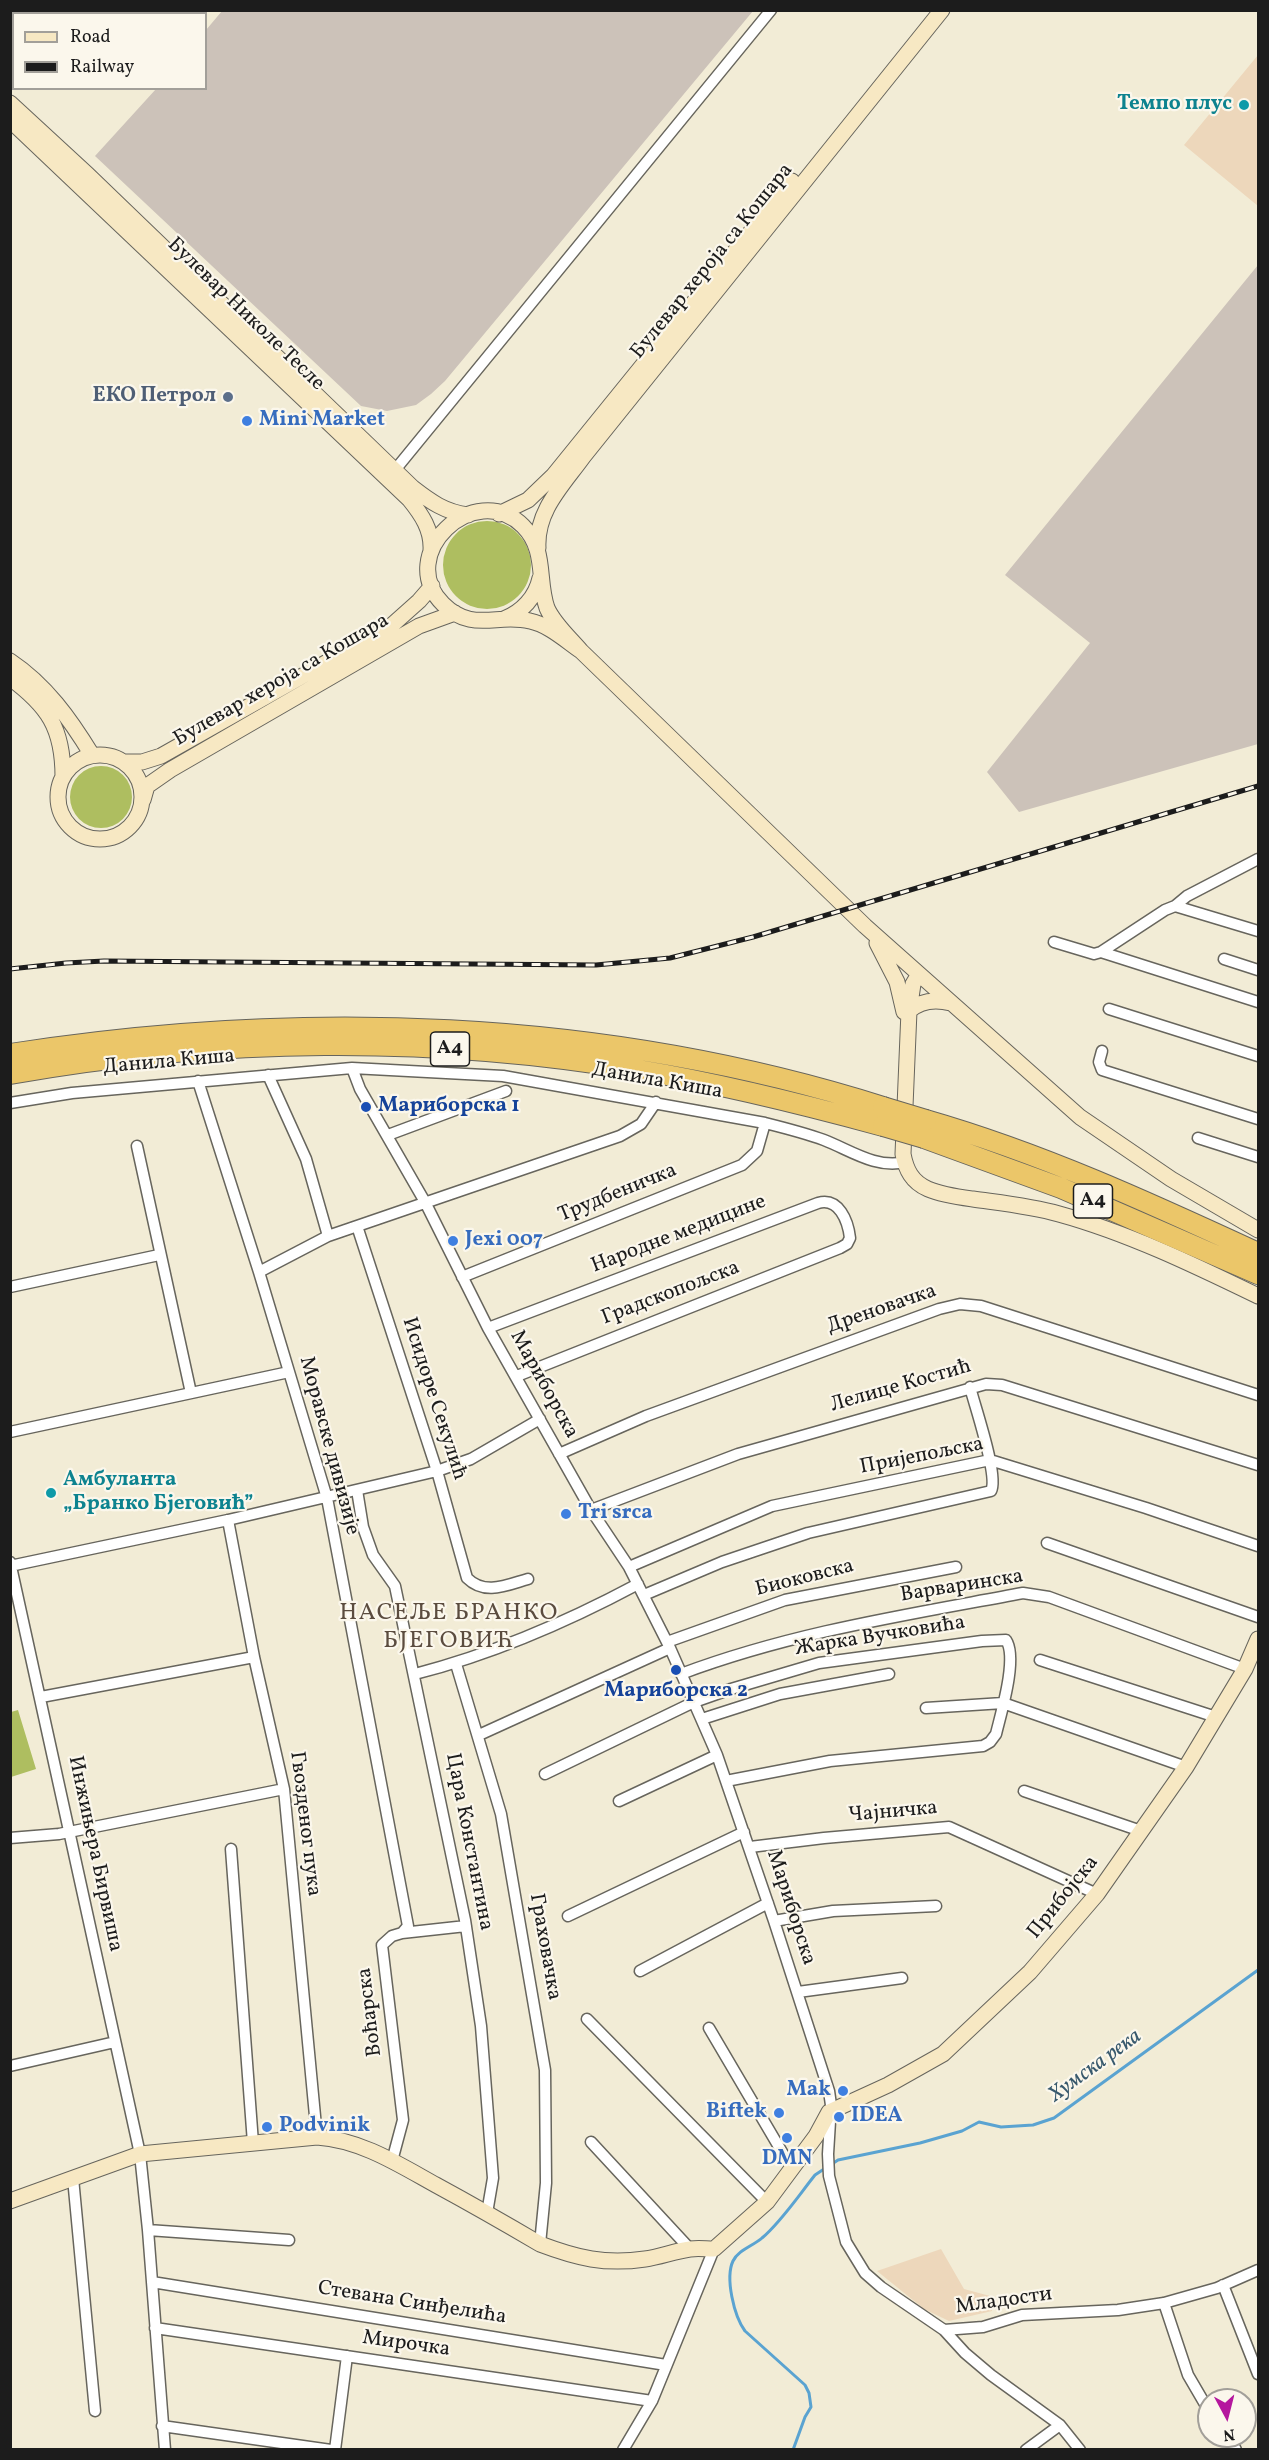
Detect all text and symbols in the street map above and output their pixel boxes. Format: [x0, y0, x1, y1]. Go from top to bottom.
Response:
legend [12, 12, 207, 90]
text: Road [70, 25, 111, 50]
text: Railway [70, 55, 134, 80]
place label: Темпо плус [1117, 92, 1232, 118]
marker: Темпо плус [1237, 98, 1251, 112]
street label: Булевар хероја са Кошара [626, 159, 800, 365]
street label: Булевар Николе Тесле [161, 233, 329, 397]
place label: ЕКО Петрол [93, 384, 216, 410]
marker: ЕКО Петрол [221, 390, 235, 404]
place label: Mini Market [259, 408, 385, 434]
marker: Mini Market [240, 414, 254, 428]
street label: Булевар хероја са Кошара [170, 609, 394, 753]
road number: A4 [430, 1032, 470, 1066]
street label: Данила Киша [102, 1045, 236, 1081]
street label: Данила Киша [590, 1058, 724, 1106]
place label: Мариборска 1 [378, 1094, 520, 1120]
marker: Мариборска 1 [359, 1100, 373, 1114]
street label: Трудбеничка [555, 1159, 681, 1229]
road number: A4 [1074, 1184, 1112, 1218]
street label: Народне медицине [588, 1190, 770, 1280]
place label: Jexi 007 [465, 1228, 543, 1254]
marker: Jexi 007 [446, 1234, 460, 1248]
street label: Градскопољска [598, 1256, 744, 1332]
street label: Дреновачка [824, 1279, 940, 1341]
street label: Исидоре Секулић [395, 1315, 471, 1483]
street label: Мариборска [503, 1327, 583, 1443]
street label: Моравске дивизије [292, 1354, 364, 1538]
street label: Лелице Костић [828, 1355, 974, 1419]
street label: Пријепољска [858, 1433, 986, 1481]
place label: Амбуланта „Бранко Бјеговић” [63, 1468, 254, 1518]
marker: Амбуланта „Бранко Бјеговић” [44, 1486, 58, 1500]
place label: Tri srca [578, 1501, 653, 1527]
marker: Tri srca [559, 1507, 573, 1521]
street label: Биоковска [753, 1555, 857, 1603]
street label: Варваринска [899, 1565, 1025, 1609]
district label: НАСЕЉЕ БРАНКО БЈЕГОВИЋ [339, 1601, 559, 1657]
street label: Жарка Вучковића [793, 1611, 967, 1663]
marker: Мариборска 2 [669, 1663, 683, 1677]
place label: Мариборска 2 [604, 1679, 748, 1705]
street label: Гвозденог пука [283, 1750, 325, 1898]
street label: Цара Константина [438, 1751, 498, 1933]
street label: Инжињера Бирвиша [61, 1754, 127, 1954]
street label: Чајничка [847, 1797, 939, 1829]
street label: Мариборска [760, 1847, 820, 1969]
street label: Прибојска [1023, 1851, 1105, 1945]
street label: Граховачка [522, 1892, 566, 2002]
street label: Воћарска [353, 1966, 389, 2058]
water label: Хумска река [1044, 2024, 1148, 2110]
place label: Mak [787, 2078, 831, 2104]
marker: Mak [836, 2084, 850, 2098]
place label: Biftek [706, 2100, 767, 2126]
place label: IDEA [851, 2104, 902, 2130]
marker: Biftek [772, 2106, 786, 2120]
marker: IDEA [832, 2110, 846, 2124]
place label: Podvinik [279, 2114, 370, 2140]
marker: Podvinik [260, 2120, 274, 2134]
marker: DMN [780, 2131, 794, 2145]
place label: DMN [762, 2147, 812, 2173]
street label: Стевана Синђелића [316, 2277, 508, 2331]
street label: Младости [954, 2283, 1054, 2321]
street label: Мирочка [360, 2326, 452, 2364]
north arrow [1197, 2388, 1257, 2448]
text: N [1222, 2422, 1236, 2446]

